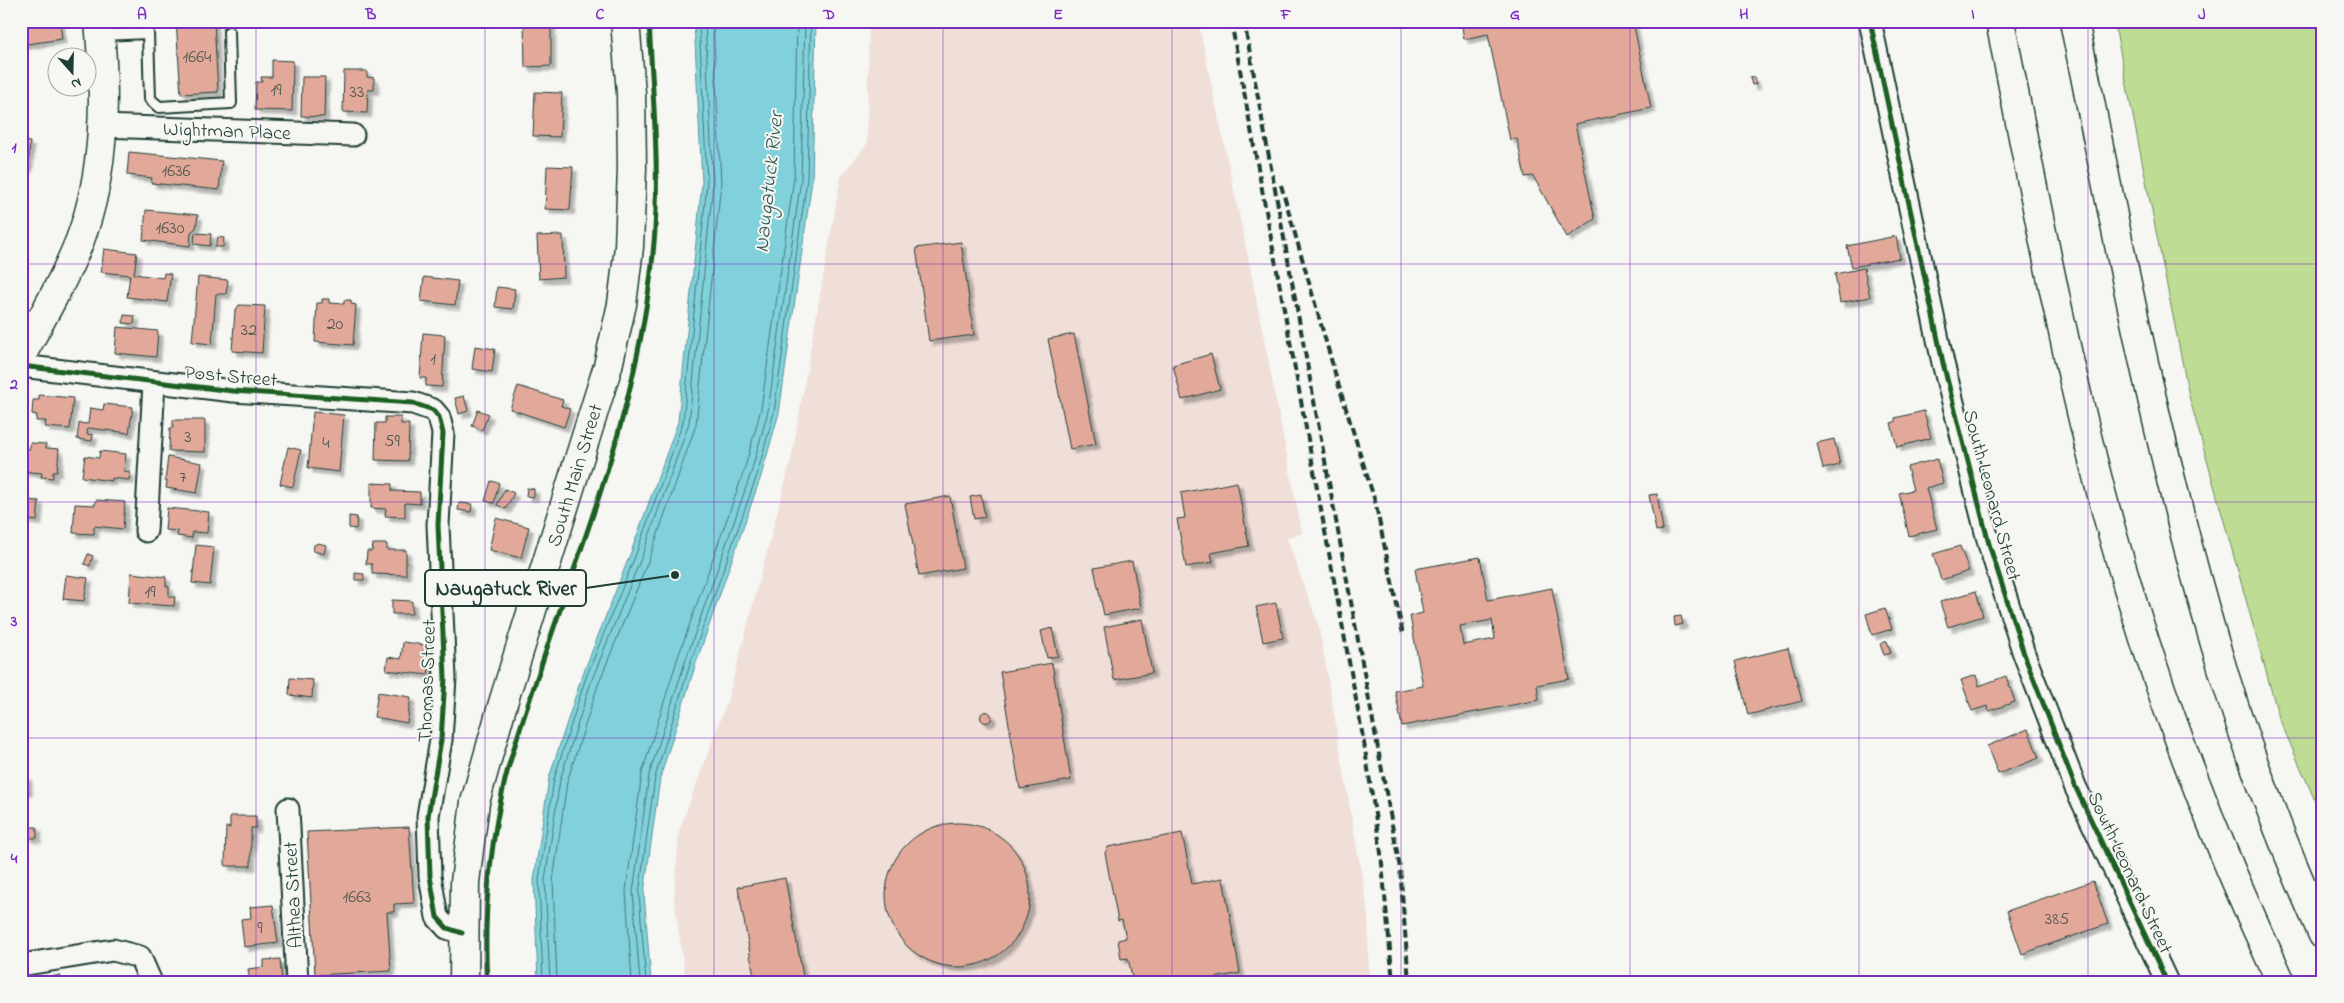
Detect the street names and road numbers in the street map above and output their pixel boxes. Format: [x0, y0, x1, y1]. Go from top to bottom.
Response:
street label: Wightman Place [162, 116, 291, 150]
street label: Post Street [183, 359, 279, 396]
street label: South Main Street [541, 401, 612, 551]
street label: South Leonard Street [1954, 407, 2027, 585]
street label: Thomas Street [412, 619, 445, 743]
street label: South Leonard Street [2078, 787, 2179, 959]
street label: Althea Street [277, 840, 312, 949]

